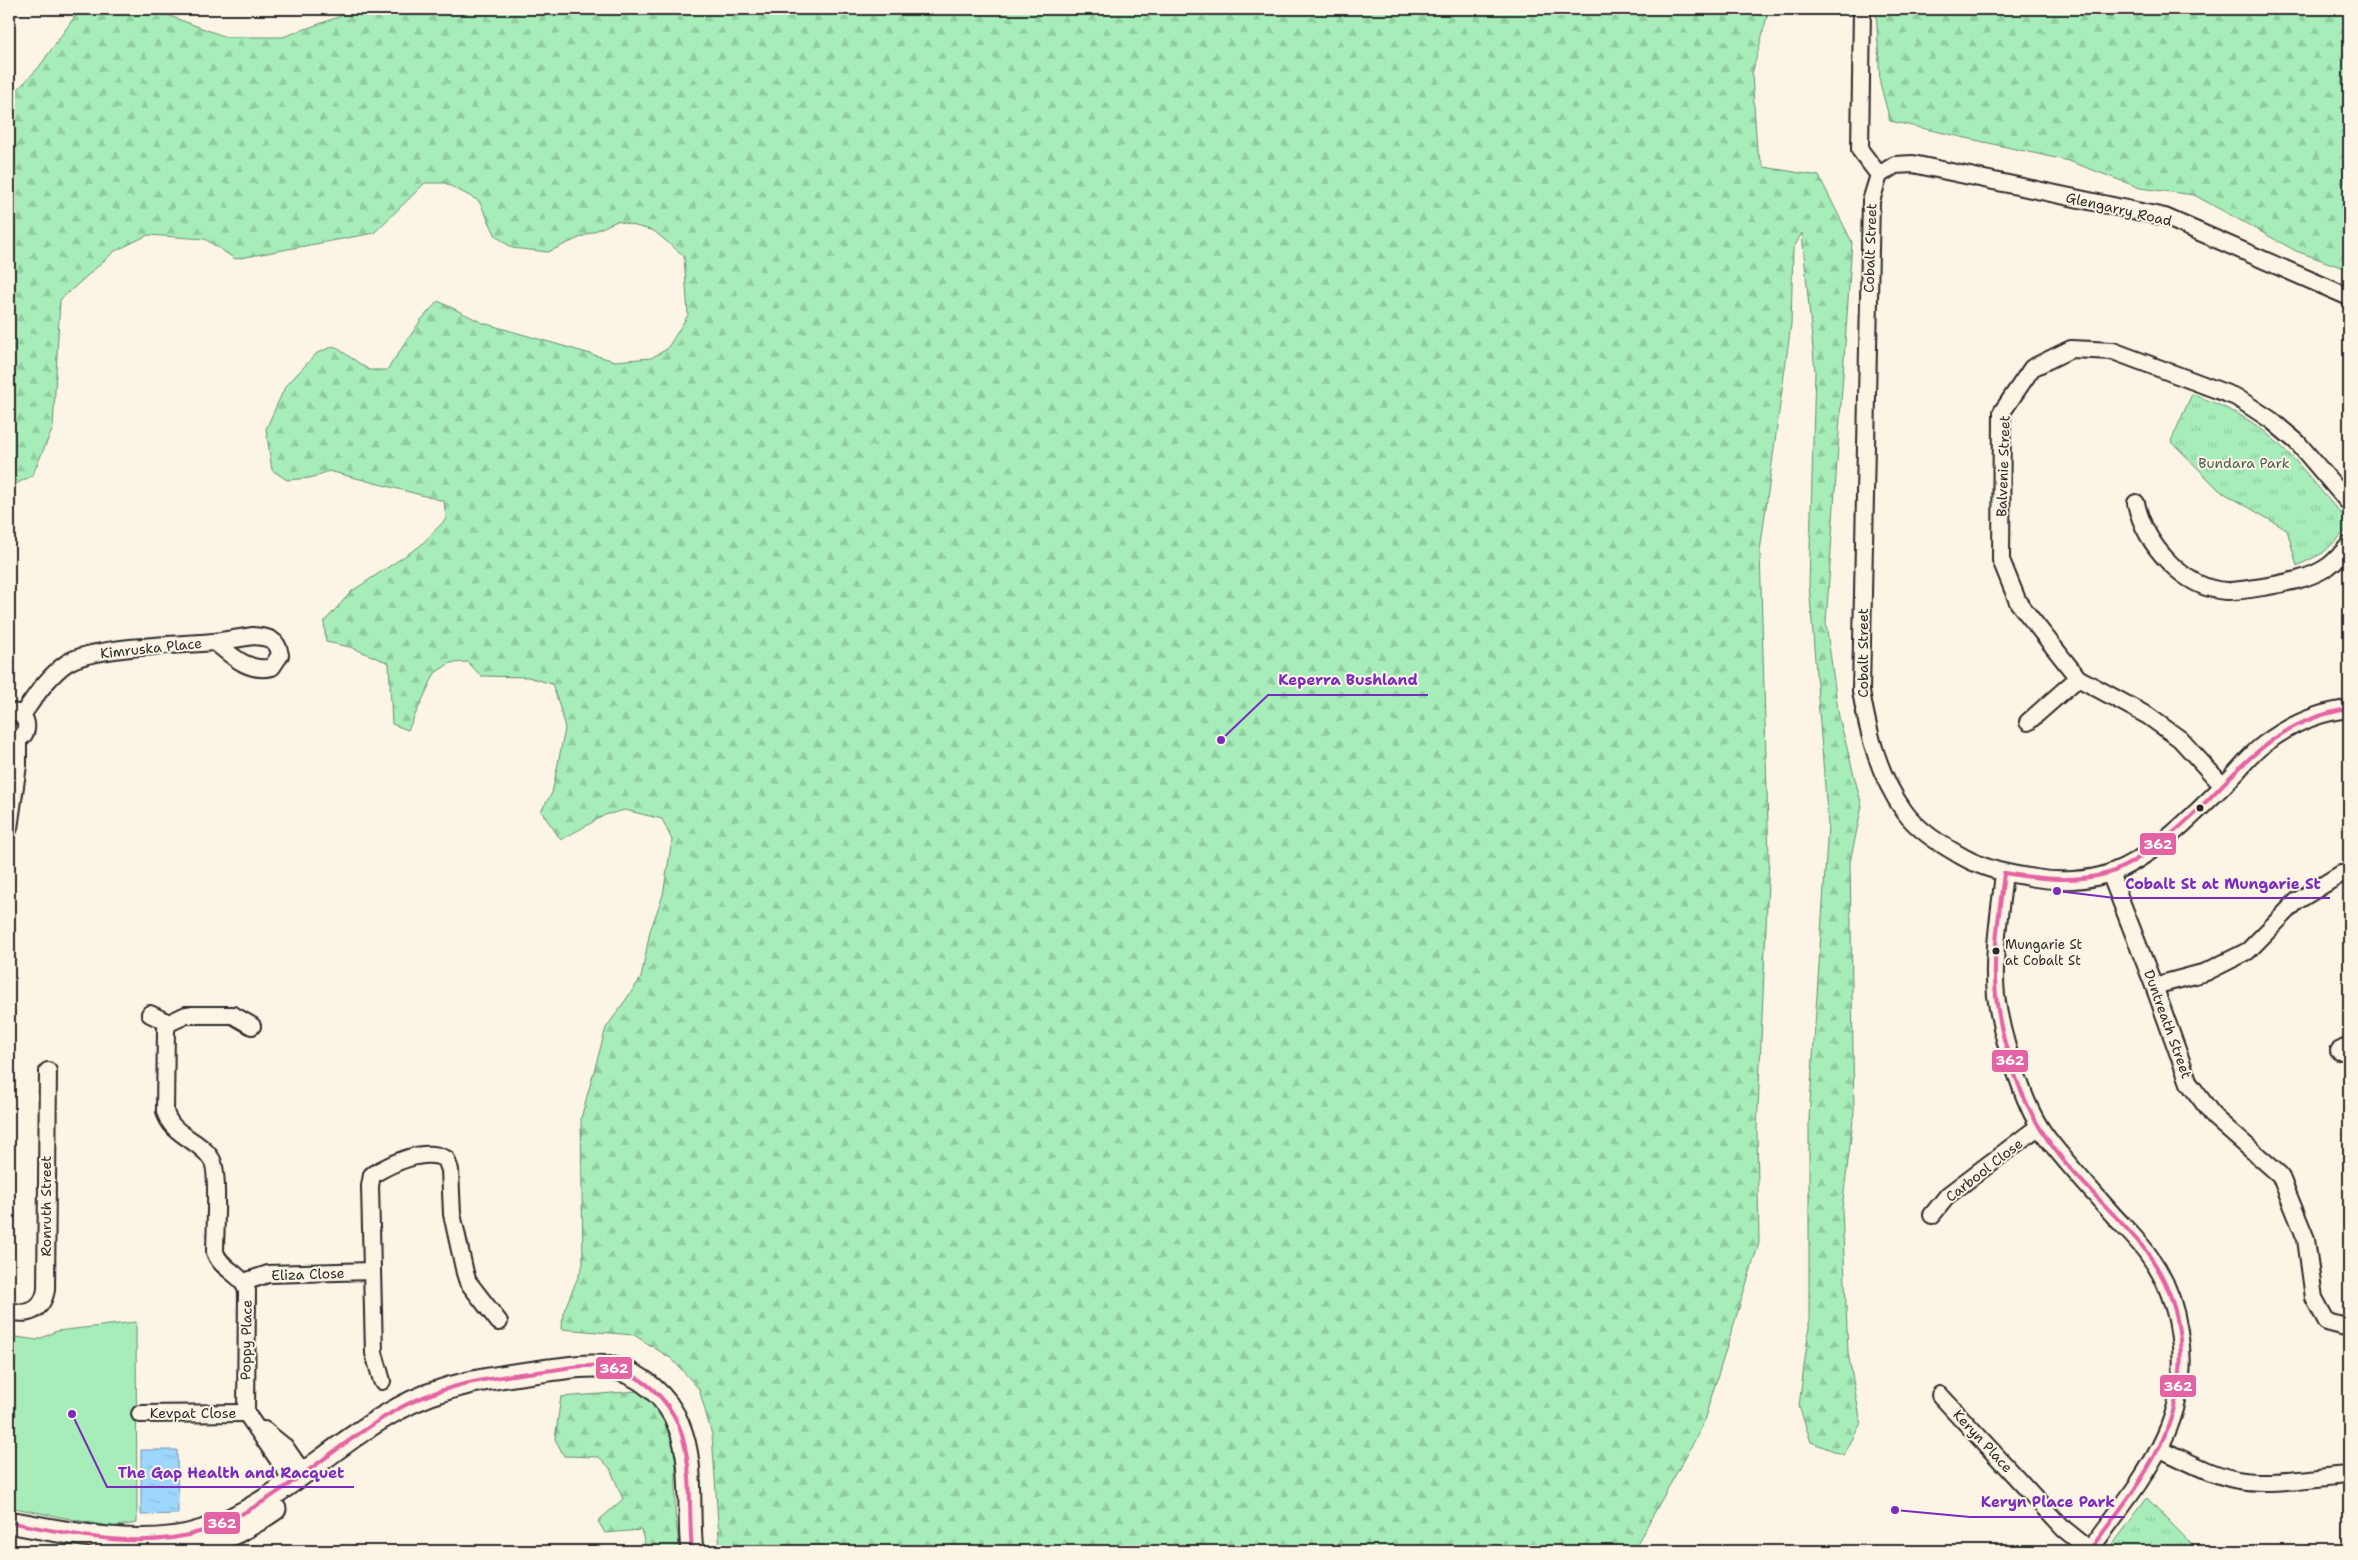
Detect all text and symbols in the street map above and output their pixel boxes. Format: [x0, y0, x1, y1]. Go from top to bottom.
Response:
street label: Glengarry Road [2064, 188, 2174, 230]
street label: Cobalt Street [1859, 203, 1881, 293]
street label: Balvenie Street [1992, 415, 2014, 517]
park label: Bundara Park [2198, 454, 2290, 472]
street label: Cobalt Street [1854, 608, 1872, 698]
street label: Kimruska Place [99, 634, 203, 662]
callout: Keperra Bushland [1268, 665, 1428, 695]
text: Keperra Bushland [1278, 670, 1418, 690]
unlabelled marker [2195, 803, 2205, 813]
line badge: 362 [2139, 832, 2177, 856]
text: 362 [2144, 835, 2173, 853]
callout: Cobalt St at Mungarie St [2115, 868, 2330, 898]
text: Cobalt St at Mungarie St [2125, 874, 2321, 894]
place label: Mungarie St at Cobalt St [2005, 936, 2083, 969]
marker: Mungarie St at Cobalt St [1991, 946, 2001, 956]
street label: Duntreath Street [2140, 967, 2196, 1081]
line badge: 362 [1991, 1049, 2029, 1073]
text: 362 [1996, 1051, 2025, 1069]
street label: Carbool Close [1942, 1134, 2026, 1206]
street label: Ronruth Street [37, 1156, 55, 1256]
street label: Eliza Close [271, 1264, 345, 1284]
street label: Poppy Place [236, 1300, 256, 1380]
line badge: 362 [595, 1356, 633, 1380]
text: 362 [600, 1359, 629, 1377]
line badge: 362 [2159, 1374, 2197, 1398]
text: 362 [2164, 1377, 2193, 1395]
street label: Kevpat Close [150, 1404, 236, 1422]
street label: Keryn Place [1949, 1406, 2017, 1476]
callout: The Gap Health and Racquet [107, 1457, 354, 1487]
text: The Gap Health and Racquet [118, 1463, 344, 1483]
callout: Keryn Place Park [1970, 1487, 2125, 1517]
text: Keryn Place Park [1981, 1492, 2115, 1512]
line badge: 362 [203, 1511, 241, 1535]
text: 362 [208, 1514, 237, 1532]

